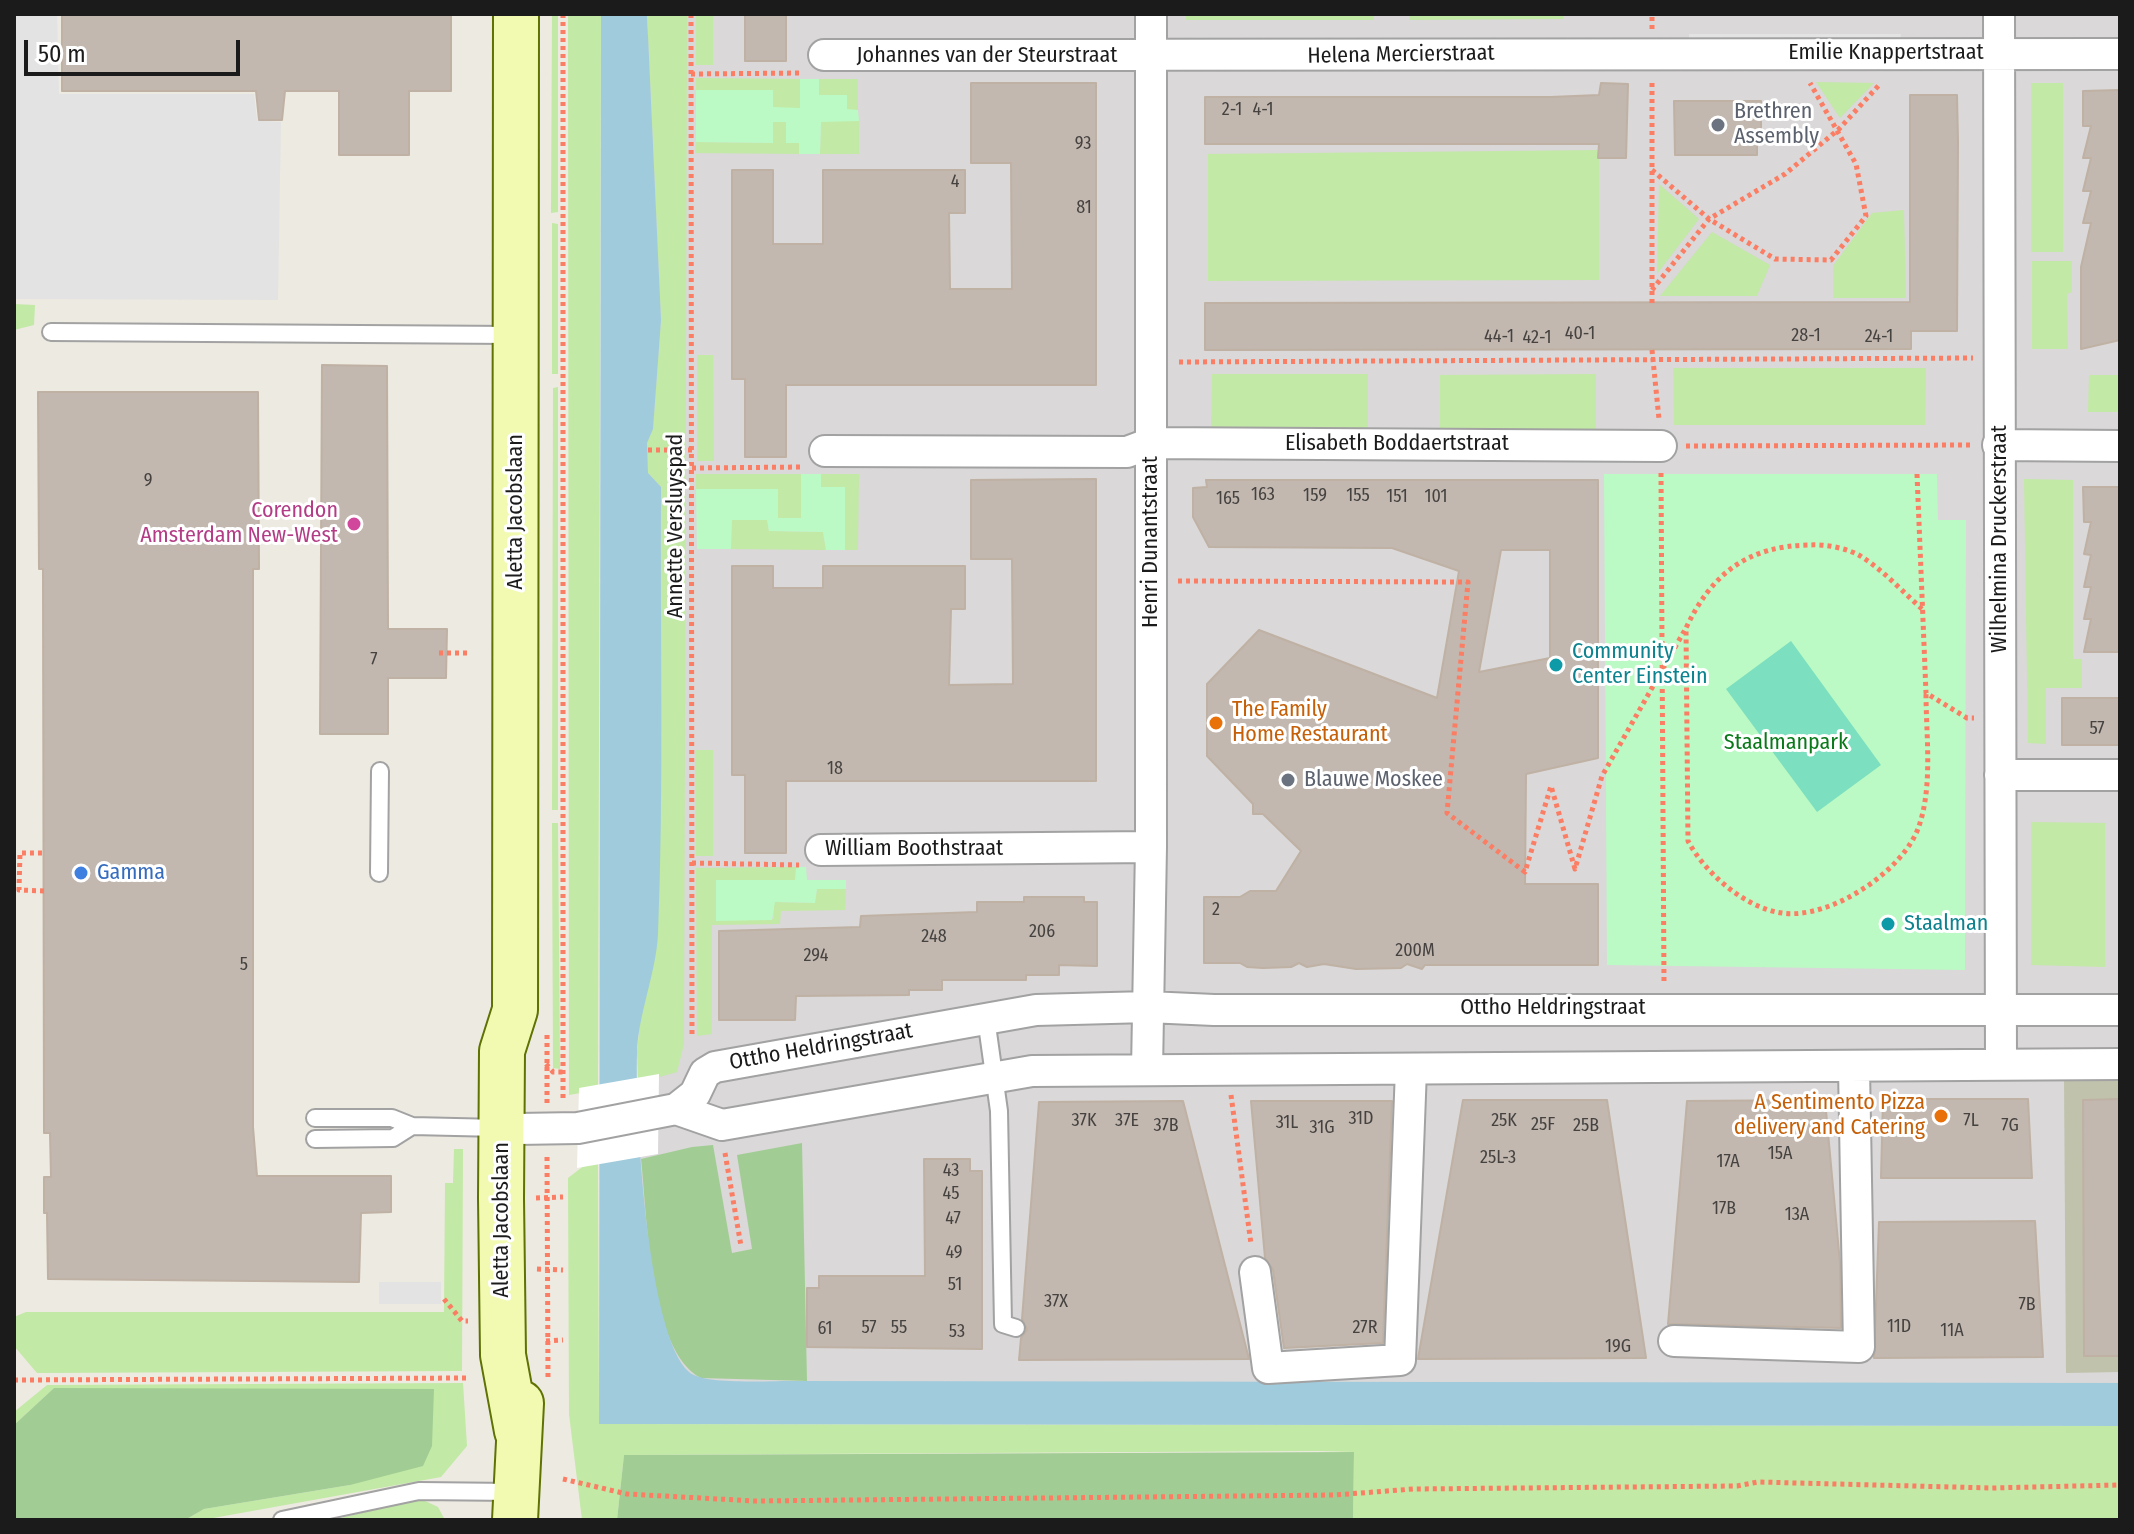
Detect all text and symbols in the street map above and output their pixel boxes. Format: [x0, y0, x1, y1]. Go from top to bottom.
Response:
scale bar [28, 24, 244, 74]
text: 50 m [38, 40, 86, 68]
street label: Helena Mercierstraat [1307, 40, 1495, 70]
street label: Emilie Knappertstraat [1788, 40, 1984, 66]
street label: Johannes van der Steurstraat [857, 43, 1117, 69]
house number: 2-1 [1222, 99, 1242, 121]
house number: 4-1 [1252, 99, 1274, 121]
place label: Brethren Assembly [1734, 99, 1819, 150]
marker: Brethren Assembly [1709, 116, 1727, 134]
house number: 93 [1075, 133, 1091, 155]
house number: 4 [951, 171, 959, 193]
house number: 81 [1076, 197, 1092, 219]
house number: 40-1 [1565, 323, 1595, 345]
house number: 28-1 [1791, 325, 1821, 347]
house number: 44-1 [1484, 326, 1514, 348]
house number: 24-1 [1865, 326, 1893, 348]
house number: 42-1 [1523, 327, 1551, 349]
street label: Wilhelmina Druckerstraat [1987, 425, 2013, 653]
street label: Elisabeth Boddaertstraat [1285, 431, 1509, 457]
street label: Aletta Jacobslaan [503, 434, 529, 590]
street label: Annette Versluyspad [663, 434, 689, 618]
street label: Henri Dunantstraat [1138, 456, 1164, 628]
house number: 9 [144, 470, 152, 492]
house number: 163 [1251, 484, 1275, 506]
house number: 159 [1303, 485, 1327, 507]
house number: 155 [1346, 485, 1370, 507]
house number: 151 [1386, 486, 1408, 508]
house number: 101 [1425, 486, 1447, 508]
house number: 165 [1216, 488, 1240, 510]
place label: Corendon Amsterdam New-West [140, 498, 338, 550]
marker: Corendon Amsterdam New-West [345, 515, 363, 533]
place label: Community Center Einstein [1572, 639, 1707, 690]
house number: 7 [370, 649, 378, 671]
marker: Community Center Einstein [1547, 656, 1565, 674]
place label: The Family Home Restaurant [1232, 697, 1388, 748]
marker: The Family Home Restaurant [1207, 714, 1225, 732]
house number: 57 [2089, 718, 2105, 740]
park label: Staalmanpark [1724, 730, 1848, 756]
house number: 18 [827, 758, 843, 780]
place label: Blauwe Moskee [1304, 767, 1443, 793]
marker: Blauwe Moskee [1279, 771, 1297, 789]
street label: William Boothstraat [825, 836, 1003, 862]
place label: Gamma [97, 860, 165, 886]
marker: Gamma [72, 864, 90, 882]
house number: 2 [1212, 899, 1220, 921]
place label: Staalman [1904, 911, 1988, 937]
marker: Staalman [1879, 915, 1897, 933]
house number: 206 [1029, 921, 1055, 943]
house number: 248 [921, 926, 947, 948]
house number: 200M [1395, 940, 1435, 962]
house number: 294 [803, 945, 829, 967]
house number: 5 [240, 954, 248, 976]
street label: Ottho Heldringstraat [1460, 995, 1646, 1021]
street label: Ottho Heldringstraat [727, 1018, 915, 1076]
place label: A Sentimento Pizza delivery and Catering [1734, 1090, 1925, 1142]
marker: A Sentimento Pizza delivery and Catering [1932, 1107, 1950, 1125]
house number: 31D [1348, 1108, 1374, 1130]
house number: 37K [1072, 1110, 1096, 1132]
house number: 37E [1115, 1110, 1139, 1132]
house number: 25K [1491, 1110, 1517, 1132]
house number: 7L [1963, 1110, 1979, 1132]
house number: 31L [1276, 1112, 1298, 1134]
house number: 25F [1531, 1114, 1555, 1136]
house number: 37B [1153, 1115, 1179, 1137]
house number: 25B [1573, 1115, 1599, 1137]
house number: 7G [2001, 1115, 2019, 1137]
house number: 31G [1309, 1117, 1335, 1139]
street label: Aletta Jacobslaan [489, 1142, 515, 1298]
house number: 15A [1768, 1143, 1792, 1165]
house number: 25L-3 [1480, 1147, 1516, 1169]
house number: 17A [1716, 1151, 1740, 1173]
house number: 43 [943, 1160, 959, 1182]
house number: 45 [943, 1183, 959, 1205]
house number: 17B [1712, 1198, 1736, 1220]
house number: 13A [1785, 1204, 1809, 1226]
house number: 47 [945, 1208, 961, 1230]
house number: 49 [945, 1242, 963, 1264]
house number: 51 [948, 1274, 962, 1296]
house number: 37X [1044, 1291, 1068, 1313]
house number: 7B [2018, 1294, 2036, 1316]
house number: 11D [1887, 1316, 1911, 1338]
house number: 57 [861, 1317, 877, 1339]
house number: 55 [891, 1317, 907, 1339]
house number: 27R [1353, 1317, 1377, 1339]
house number: 61 [817, 1318, 833, 1340]
house number: 11A [1940, 1320, 1964, 1342]
house number: 53 [949, 1321, 965, 1343]
house number: 19G [1605, 1336, 1631, 1358]

